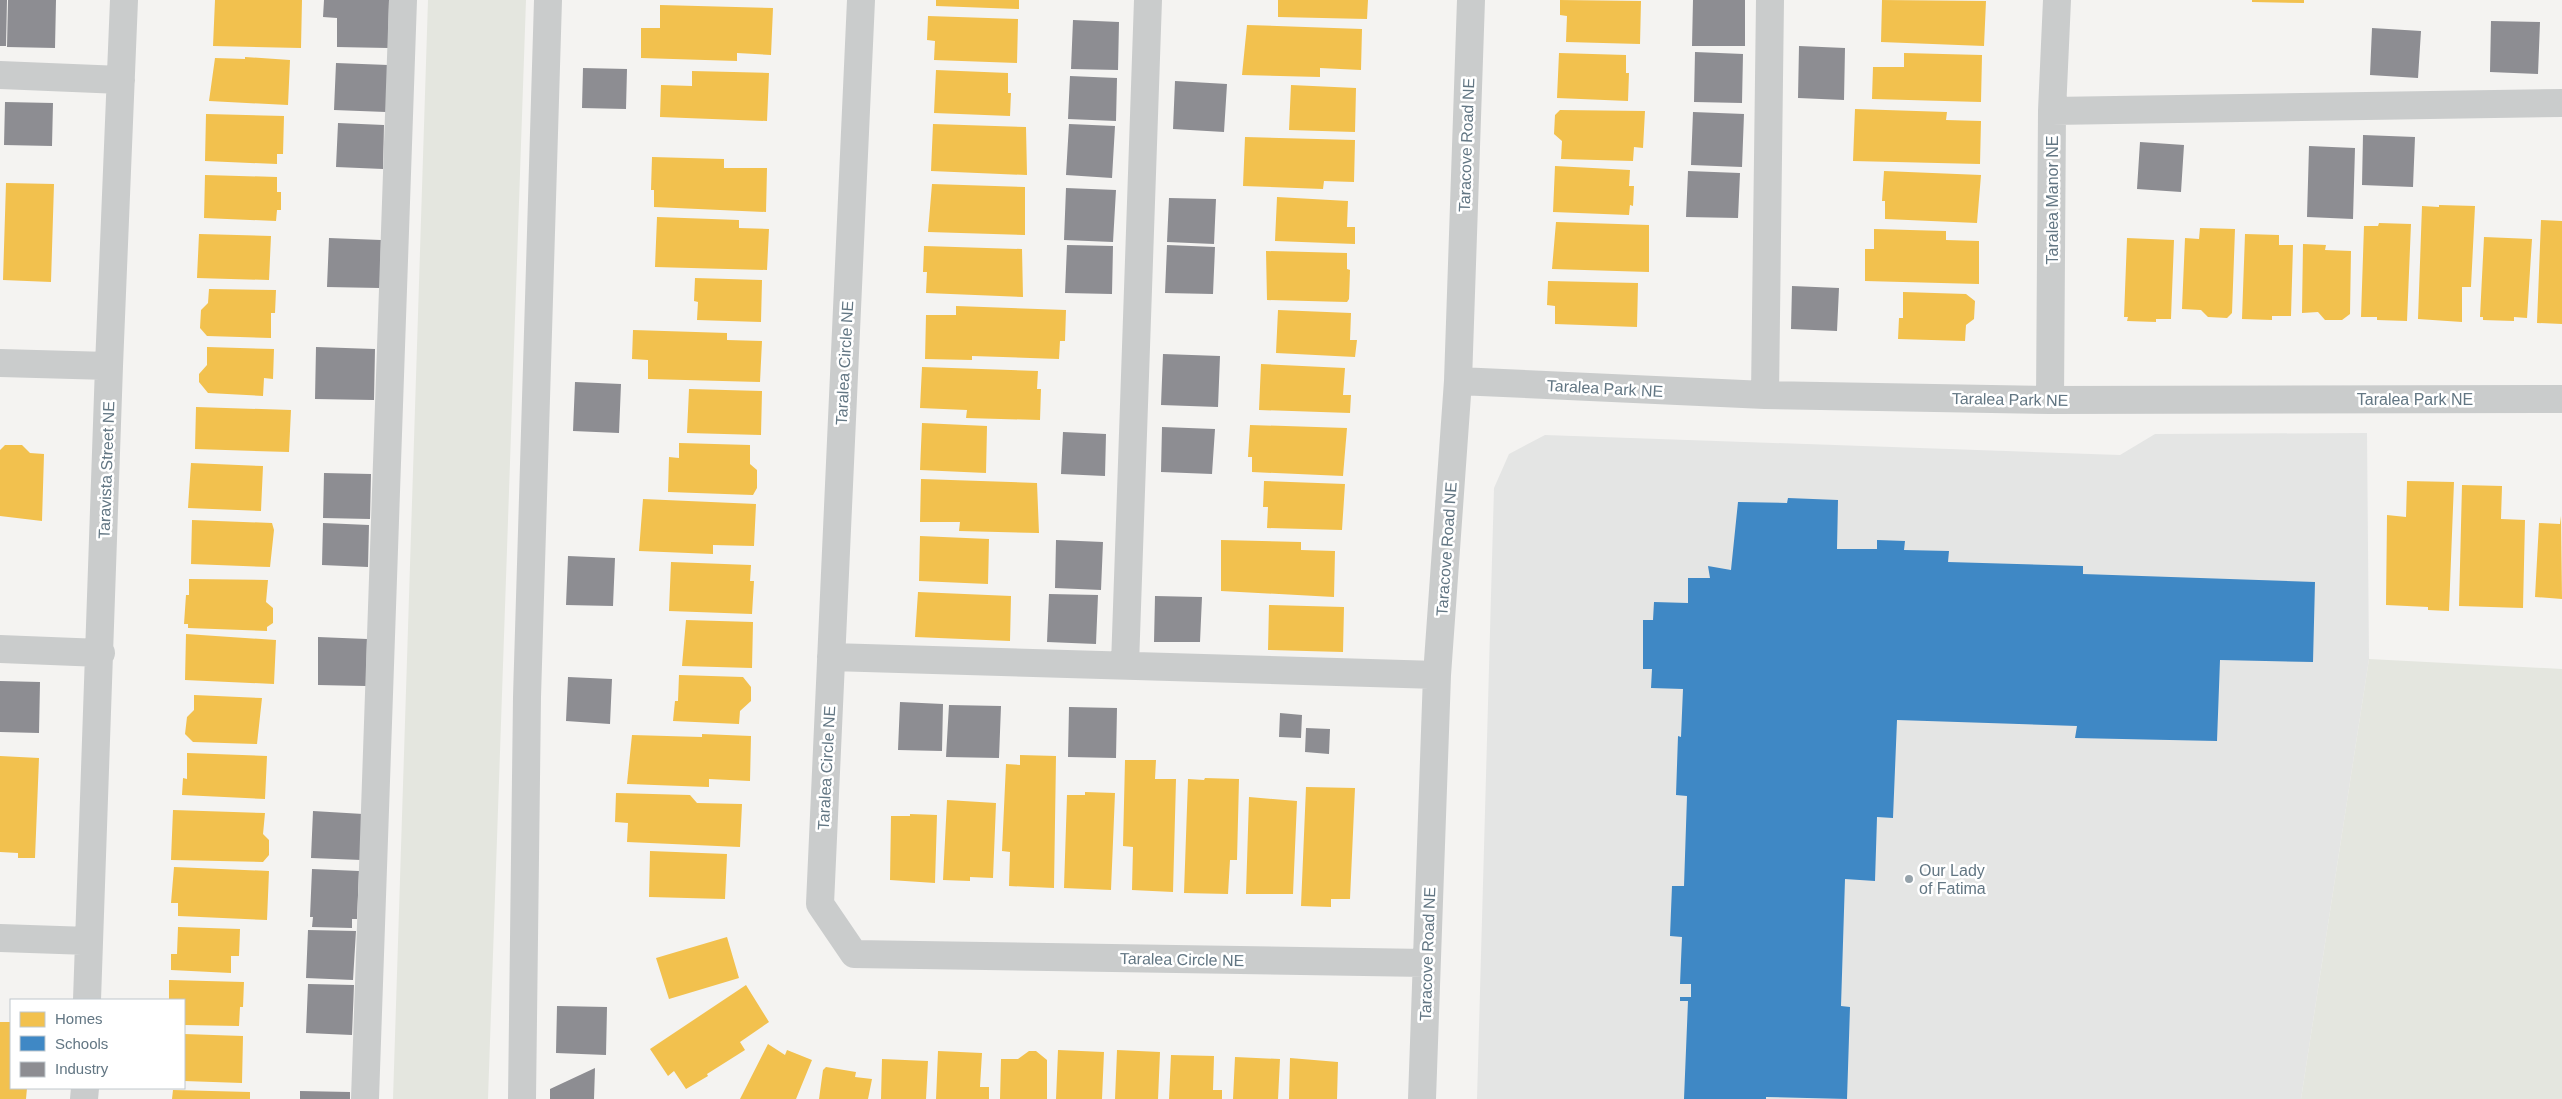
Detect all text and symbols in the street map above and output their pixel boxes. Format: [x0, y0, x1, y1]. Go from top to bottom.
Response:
street label: Taracove Road NE [1456, 78, 1477, 212]
street label: Taralea Manor NE [2044, 136, 2061, 264]
street label: Taralea Circle NE [833, 300, 856, 426]
street label: Taralea Park NE [1546, 377, 1664, 400]
street label: Taralea Park NE [1952, 390, 2068, 409]
street label: Taralea Park NE [2357, 391, 2473, 408]
street label: Taravista Street NE [96, 401, 117, 539]
street label: Taracove Road NE [1433, 481, 1460, 617]
street label: Taralea Circle NE [815, 705, 838, 831]
place label: Our Lady of Fatima [1919, 862, 1986, 897]
marker: Our Lady of Fatima [1903, 873, 1915, 885]
street label: Taracove Road NE [1417, 887, 1438, 1021]
street label: Taralea Circle NE [1120, 950, 1244, 969]
legend [10, 999, 185, 1089]
text: Homes [55, 1010, 103, 1027]
text: Schools [55, 1035, 108, 1052]
text: Industry [55, 1060, 109, 1077]

